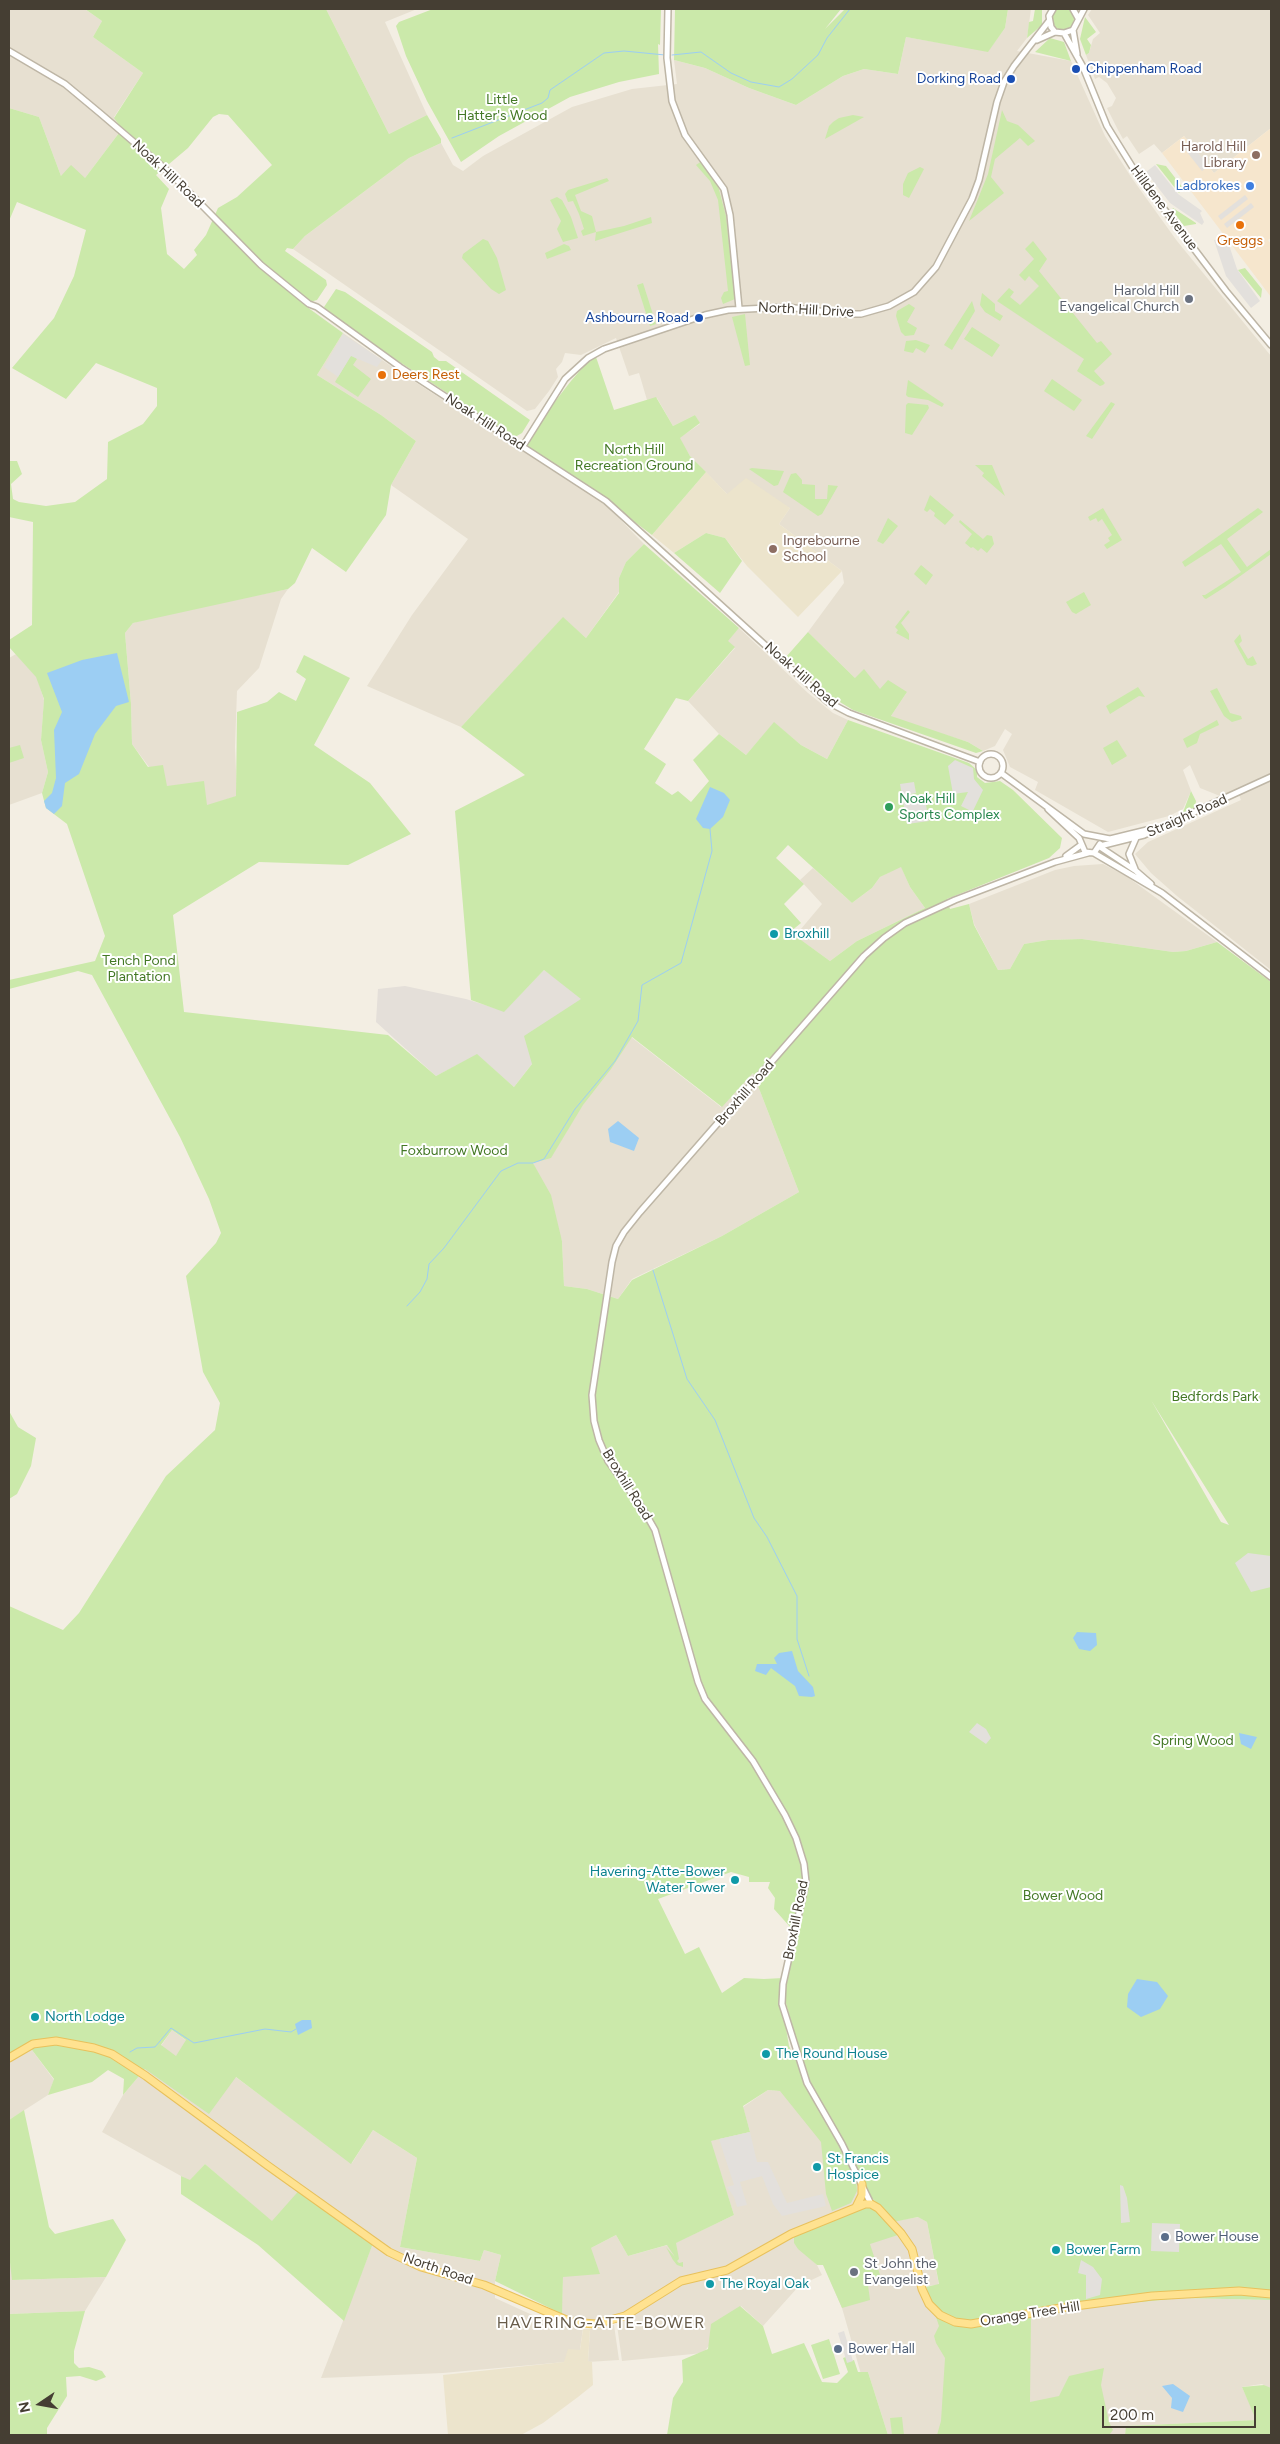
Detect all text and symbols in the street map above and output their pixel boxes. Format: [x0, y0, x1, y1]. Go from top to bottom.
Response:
place label: Chippenham Road [1086, 61, 1202, 77]
marker: Chippenham Road [1070, 63, 1082, 75]
place label: Dorking Road [917, 71, 1001, 87]
marker: Dorking Road [1005, 73, 1017, 85]
park label: Little Hatter's Wood [457, 92, 547, 124]
street label: Noak Hill Road [129, 137, 207, 211]
place label: Harold Hill Library [1181, 139, 1246, 172]
marker: Harold Hill Library [1250, 149, 1262, 161]
street label: Hilldene Avenue [1127, 162, 1201, 254]
place label: Ladbrokes [1176, 178, 1240, 194]
marker: Ladbrokes [1244, 180, 1256, 192]
marker: Greggs [1234, 219, 1246, 231]
place label: Greggs [1217, 233, 1263, 249]
place label: Harold Hill Evangelical Church [1059, 283, 1179, 316]
marker: Harold Hill Evangelical Church [1183, 293, 1195, 305]
street label: North Hill Drive [758, 299, 854, 321]
place label: Ashbourne Road [585, 310, 689, 326]
marker: Ashbourne Road [693, 312, 705, 324]
place label: Deers Rest [392, 367, 460, 383]
marker: Deers Rest [376, 369, 388, 381]
street label: Noak Hill Road [442, 390, 528, 454]
park label: North Hill Recreation Ground [575, 442, 693, 474]
place label: Ingrebourne School [783, 533, 860, 566]
marker: Ingrebourne School [767, 543, 779, 555]
street label: Noak Hill Road [761, 638, 841, 712]
place label: Noak Hill Sports Complex [899, 791, 1000, 824]
street label: Straight Road [1144, 791, 1230, 841]
marker: Noak Hill Sports Complex [883, 801, 895, 813]
place label: Broxhill [784, 926, 829, 942]
marker: Broxhill [768, 928, 780, 940]
park label: Tench Pond Plantation [102, 953, 176, 986]
street label: Broxhill Road [712, 1057, 778, 1129]
park label: Foxburrow Wood [400, 1143, 508, 1159]
park label: Bedfords Park [1171, 1389, 1259, 1405]
street label: Broxhill Road [598, 1446, 656, 1524]
park label: Spring Wood [1152, 1733, 1234, 1749]
place label: Havering-Atte-Bower Water Tower [590, 1864, 725, 1896]
marker: Havering-Atte-Bower Water Tower [729, 1874, 741, 1886]
street label: Broxhill Road [780, 1879, 812, 1961]
park label: Bower Wood [1023, 1888, 1103, 1904]
place label: North Lodge [45, 2009, 125, 2025]
marker: North Lodge [29, 2011, 41, 2023]
place label: The Round House [776, 2046, 887, 2062]
marker: The Round House [760, 2048, 772, 2060]
place label: St Francis Hospice [827, 2151, 889, 2184]
marker: St Francis Hospice [811, 2161, 823, 2173]
place label: Bower House [1175, 2229, 1259, 2245]
marker: Bower House [1159, 2231, 1171, 2243]
place label: Bower Farm [1066, 2242, 1140, 2258]
marker: Bower Farm [1050, 2244, 1062, 2256]
street label: North Road [401, 2249, 475, 2289]
place label: St John the Evangelist [864, 2256, 937, 2288]
marker: St John the Evangelist [848, 2266, 860, 2278]
place label: The Royal Oak [720, 2276, 809, 2292]
marker: The Royal Oak [704, 2278, 716, 2290]
street label: Orange Tree Hill [979, 2298, 1081, 2330]
district label: HAVERING-ATTE-BOWER [494, 2313, 708, 2333]
place label: Bower Hall [848, 2341, 915, 2357]
marker: Bower Hall [832, 2343, 844, 2355]
north arrow [15, 2379, 65, 2429]
scale bar [1105, 2396, 1259, 2428]
text: N [15, 2400, 34, 2414]
text: 200 m [1110, 2406, 1154, 2424]

